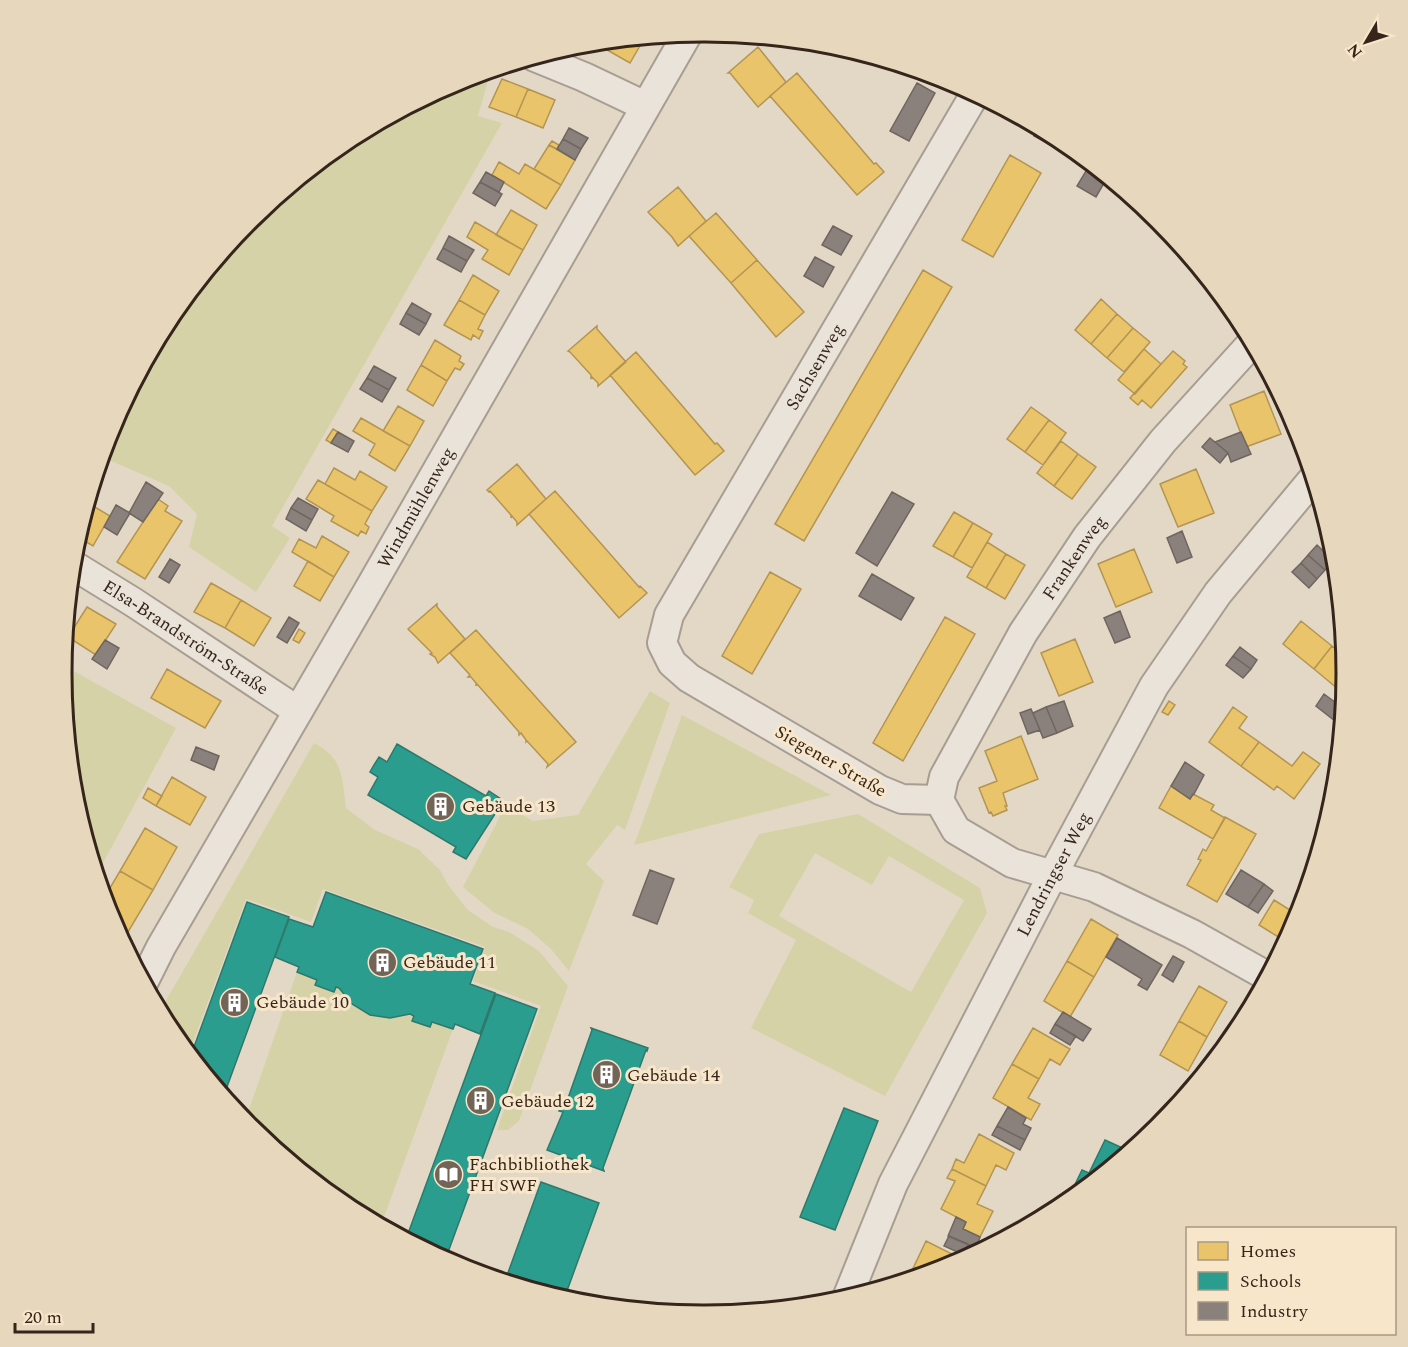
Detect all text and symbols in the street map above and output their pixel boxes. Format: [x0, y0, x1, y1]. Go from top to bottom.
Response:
north arrow [1336, 12, 1396, 72]
text: N [1342, 38, 1369, 63]
street label: Sachsenweg [779, 318, 851, 416]
street label: Windmühlenweg [371, 442, 462, 574]
street label: Frankenweg [1036, 509, 1113, 606]
street label: Elsa-Brandström-Straße [97, 573, 274, 702]
street label: Siegener Straße [770, 718, 892, 804]
building icon: Gebäude 13 [425, 790, 457, 822]
place label: Gebäude 13 [462, 793, 555, 820]
street label: Lendringser Weg [1010, 807, 1098, 941]
building icon: Gebäude 11 [366, 946, 398, 978]
place label: Gebäude 11 [403, 949, 496, 976]
building icon: Gebäude 10 [219, 986, 251, 1018]
place label: Gebäude 10 [256, 989, 349, 1016]
building icon: Gebäude 14 [590, 1059, 622, 1091]
place label: Gebäude 14 [627, 1062, 720, 1089]
building icon: Gebäude 12 [464, 1085, 496, 1117]
place label: Gebäude 12 [501, 1088, 594, 1115]
place label: Fachbibliothek FH SWF [469, 1151, 589, 1199]
library icon: Fachbibliothek FH SWF [432, 1158, 464, 1190]
legend [1186, 1227, 1396, 1335]
text: Homes [1240, 1238, 1296, 1265]
text: Schools [1240, 1268, 1302, 1295]
scale bar [15, 1296, 93, 1334]
text: Industry [1240, 1298, 1309, 1325]
text: 20 m [24, 1304, 62, 1331]

